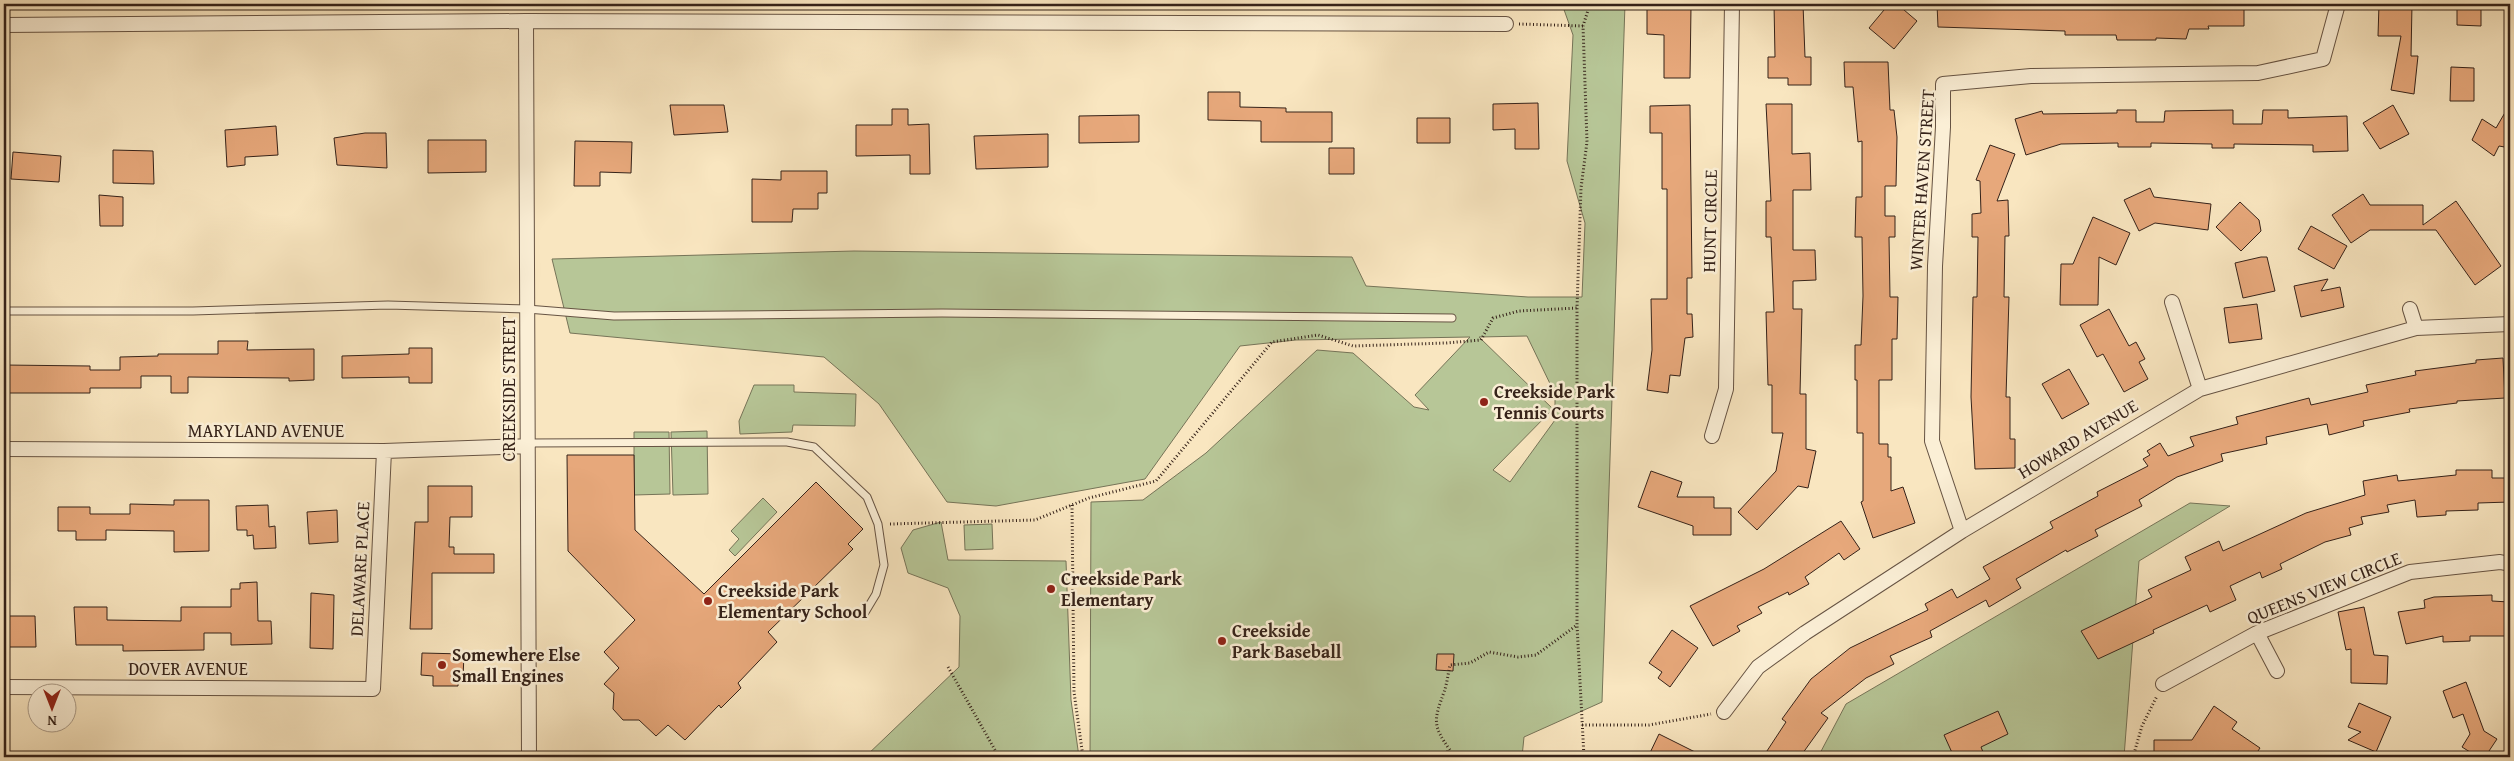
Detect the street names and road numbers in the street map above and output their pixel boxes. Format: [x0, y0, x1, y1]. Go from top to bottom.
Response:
street label: WINTER HAVEN STREET [1902, 88, 1941, 272]
street label: HUNT CIRCLE [1695, 169, 1724, 273]
street label: CREEKSIDE STREET [495, 317, 522, 461]
street label: HOWARD AVENUE [2012, 392, 2143, 485]
street label: MARYLAND AVENUE [188, 417, 344, 444]
street label: DELAWARE PLACE [342, 501, 377, 637]
street label: QUEENS VIEW CIRCLE [2242, 544, 2405, 631]
street label: DOVER AVENUE [128, 655, 248, 682]

